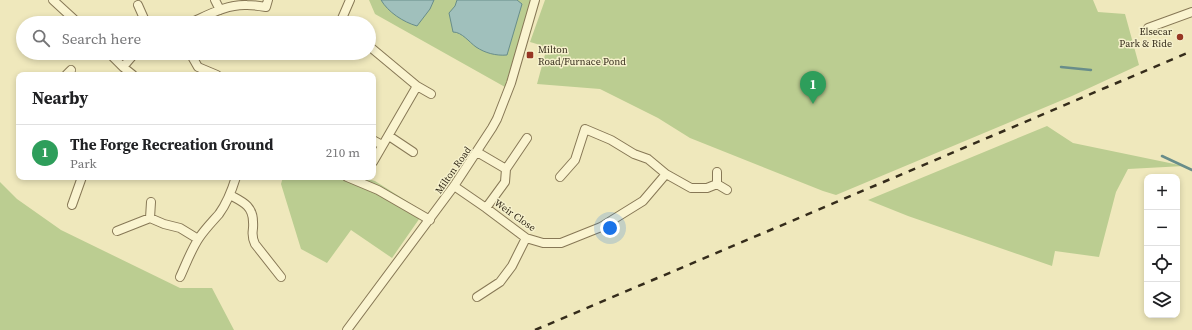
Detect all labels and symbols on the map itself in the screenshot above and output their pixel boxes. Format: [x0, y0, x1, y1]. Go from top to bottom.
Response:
place label: Elsecar Park & Ride [1119, 25, 1173, 50]
marker: Elsecar Park & Ride [1175, 32, 1185, 42]
place label: Milton Road/Furnace Pond [538, 43, 626, 68]
marker: Milton Road/Furnace Pond [525, 50, 535, 60]
pin: 1 [800, 71, 826, 104]
street label: Milton Road [432, 144, 474, 196]
street label: Weir Close [492, 196, 538, 234]
your location [600, 218, 620, 238]

